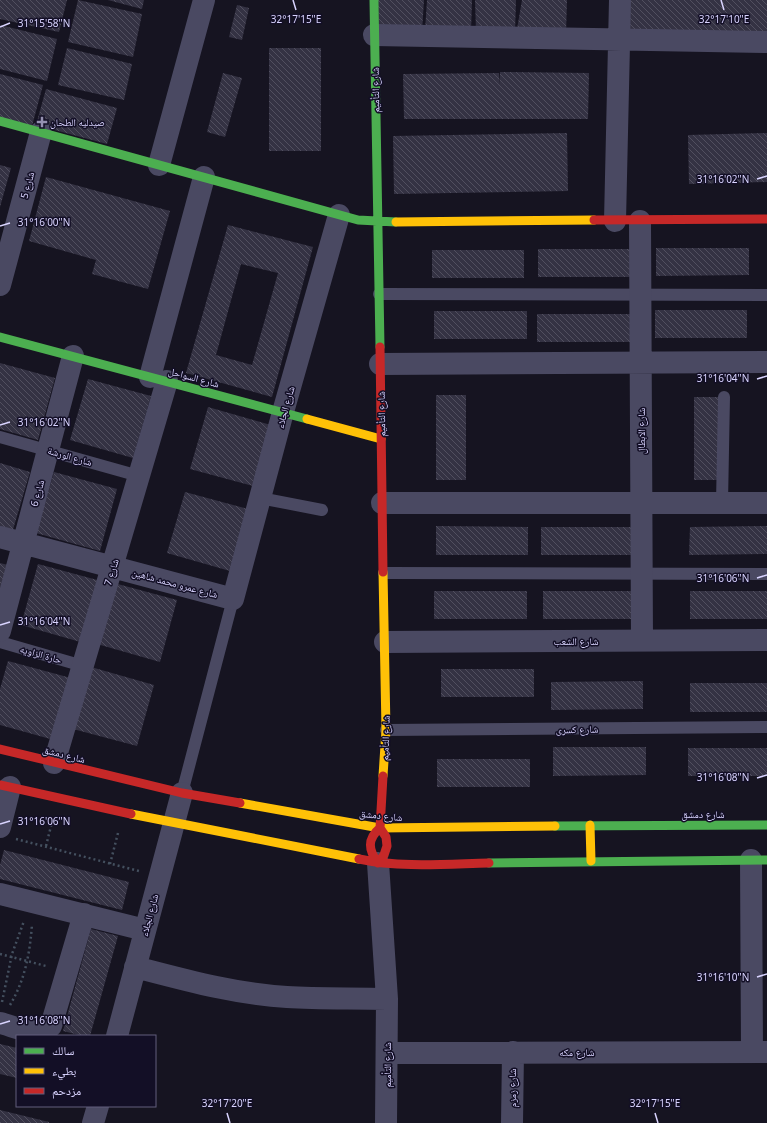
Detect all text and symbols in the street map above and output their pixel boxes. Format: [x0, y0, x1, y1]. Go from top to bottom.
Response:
text: 32°17'15"E [271, 12, 321, 26]
text: 32°17'10"E [699, 12, 749, 26]
text: 31°15'58"N [18, 16, 70, 30]
street label: شارع التأميم [368, 67, 383, 113]
place label: صيدليه الطحان [50, 115, 105, 129]
marker: صيدليه الطحان [37, 117, 47, 127]
street label: شارع 5 [17, 170, 37, 200]
text: 31°16'02"N [697, 172, 749, 186]
text: 31°16'00"N [18, 215, 70, 229]
street label: شارع السواحل [167, 363, 221, 391]
text: 31°16'04"N [697, 371, 749, 385]
street label: شارع الجلاء [272, 384, 298, 430]
street label: شارع التأميم [374, 391, 389, 437]
street label: شارع الابطال [634, 407, 648, 454]
text: 31°16'02"N [18, 415, 70, 429]
street label: شارع الورشة [46, 443, 94, 469]
street label: شارع 6 [27, 478, 47, 508]
street label: شارع 7 [100, 556, 122, 587]
street label: شارع عمرو محمد شاهين [130, 565, 220, 601]
text: 31°16'06"N [697, 571, 749, 585]
text: 31°16'04"N [18, 614, 70, 628]
street label: شارع الشعب [553, 634, 599, 648]
street label: حارة الزاويه [18, 641, 64, 667]
street label: شارع التأميم [377, 715, 394, 761]
street label: شارع كسرى [556, 722, 599, 736]
street label: شارع دمشق [41, 742, 87, 766]
text: 31°16'08"N [697, 770, 749, 784]
street label: شارع دمشق [359, 806, 404, 824]
street label: شارع دمشق [681, 807, 725, 821]
text: 31°16'06"N [18, 814, 70, 828]
street label: شارع الجلاء [137, 892, 161, 938]
text: 31°16'10"N [697, 970, 749, 984]
text: 31°16'08"N [18, 1013, 70, 1027]
legend [16, 1035, 156, 1107]
text: سالك [52, 1042, 74, 1059]
street label: شارع التأميم [380, 1042, 395, 1088]
street label: شارع مكه [559, 1045, 595, 1059]
text: بطيء [52, 1062, 76, 1081]
street label: شارع زمزم [505, 1068, 520, 1107]
text: مزدحم [52, 1082, 81, 1099]
text: 32°17'20"E [202, 1096, 252, 1110]
text: 32°17'15"E [630, 1096, 680, 1110]

